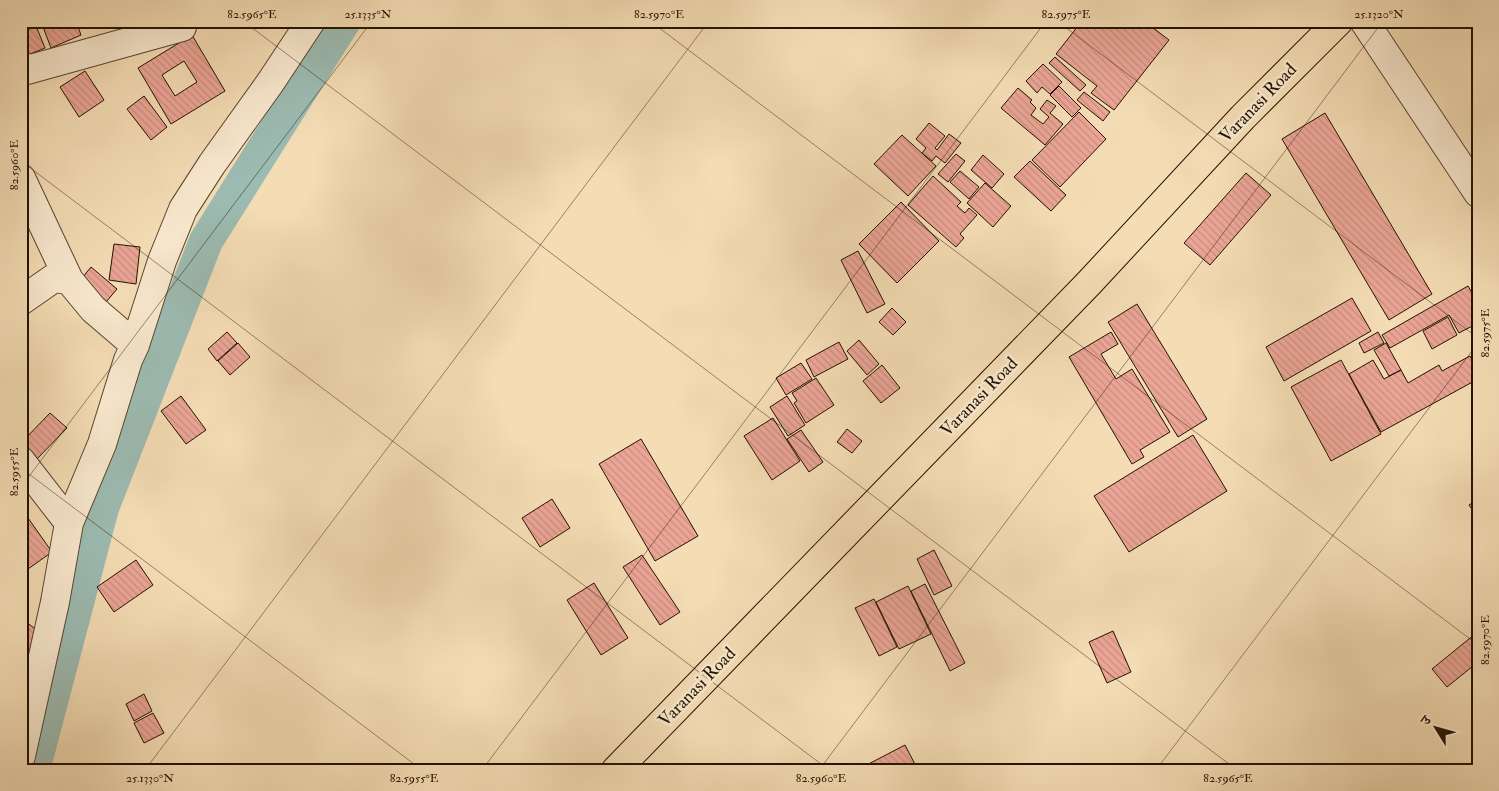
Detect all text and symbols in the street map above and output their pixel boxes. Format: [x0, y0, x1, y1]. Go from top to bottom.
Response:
text: 82.5965°E [227, 7, 277, 22]
text: 25.1335°N [344, 7, 392, 22]
text: 82.5970°E [634, 7, 684, 22]
text: 82.5975°E [1042, 7, 1091, 22]
text: 25.1320°N [1354, 7, 1404, 22]
street label: Varanasi Road [1214, 58, 1302, 148]
text: 82.5960°E [7, 139, 22, 190]
text: 82.5975°E [1478, 308, 1493, 357]
street label: Varanasi Road [935, 352, 1023, 442]
text: 82.5955°E [7, 447, 22, 496]
text: 82.5970°E [1478, 615, 1493, 665]
street label: Varanasi Road [653, 642, 741, 732]
north arrow [1412, 704, 1462, 754]
text: उ [1416, 712, 1435, 729]
text: 25.1330°N [126, 771, 174, 786]
text: 82.5955°E [390, 771, 439, 786]
text: 82.5960°E [796, 771, 847, 786]
text: 82.5965°E [1203, 771, 1253, 786]

